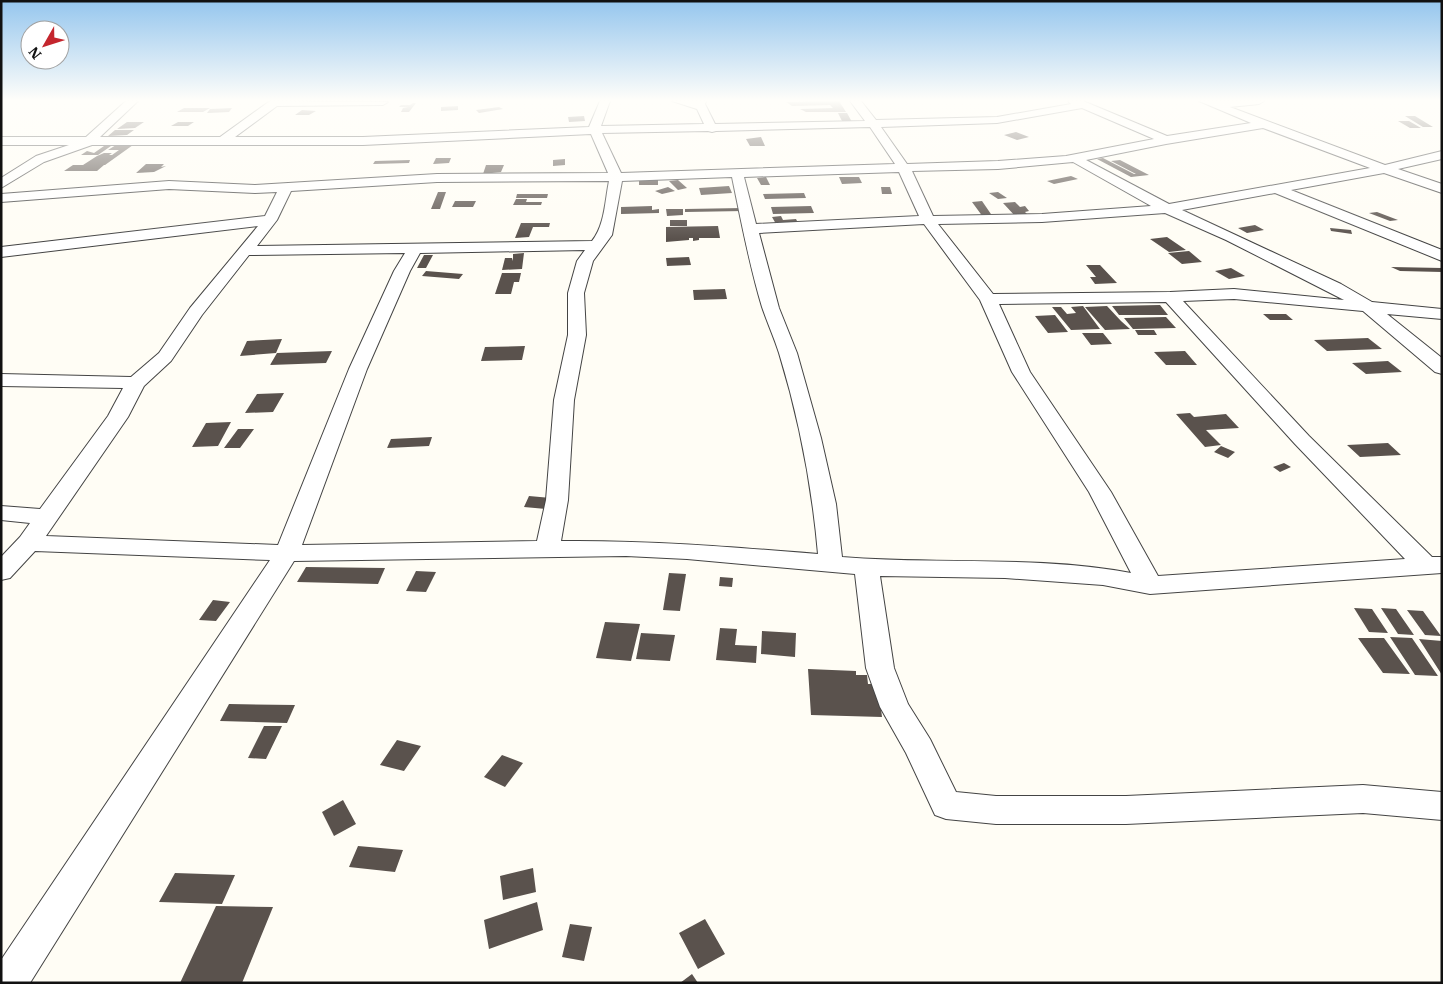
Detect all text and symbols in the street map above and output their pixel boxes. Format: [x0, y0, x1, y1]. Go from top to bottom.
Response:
north arrow [20, 20, 70, 70]
text: N [24, 43, 45, 63]

